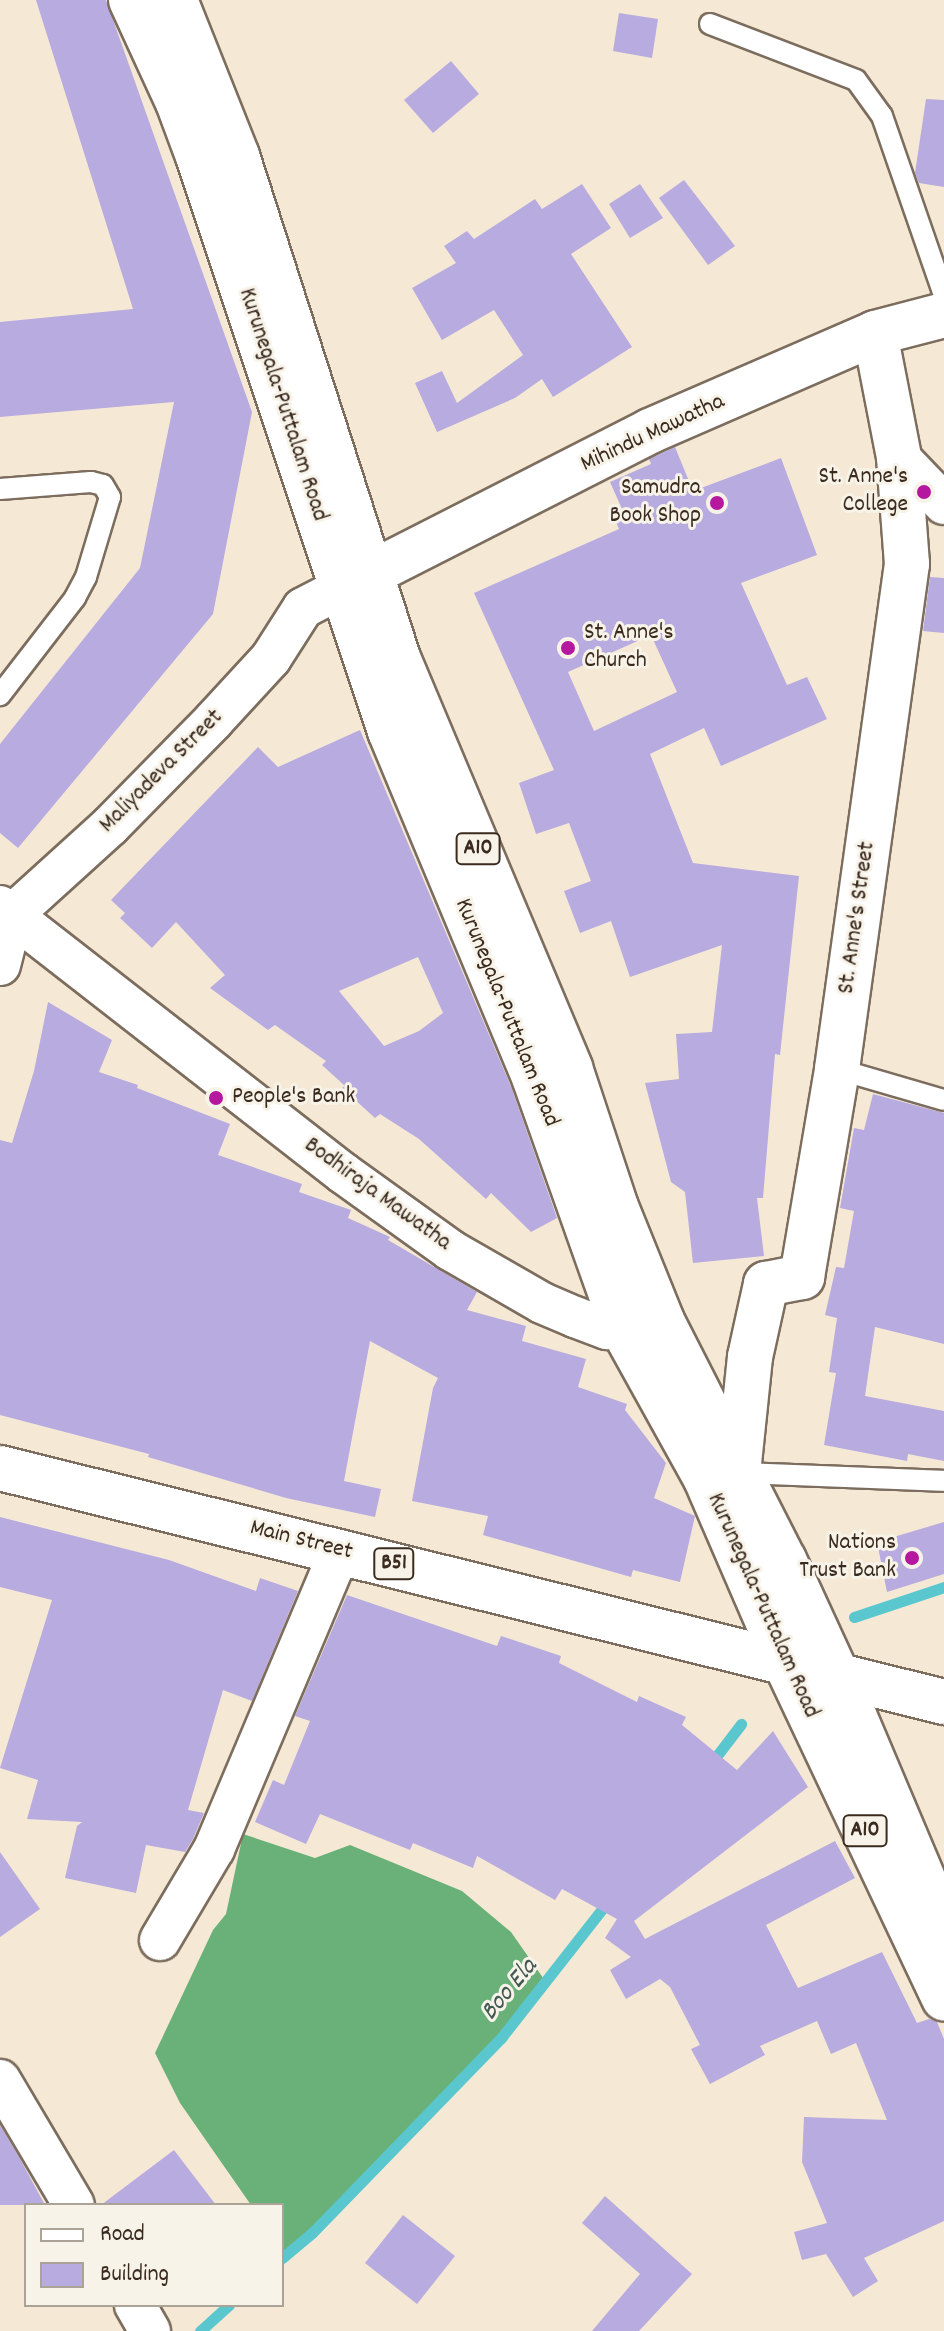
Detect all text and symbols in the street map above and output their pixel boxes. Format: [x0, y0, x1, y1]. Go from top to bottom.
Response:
street label: Kurunegala-Puttalam Road [231, 285, 333, 525]
street label: Mihindu Mawatha [577, 388, 729, 480]
place label: St. Anne's College [818, 464, 908, 520]
place label: Samudra Book Shop [610, 475, 701, 531]
marker: St. Anne's College [915, 483, 933, 501]
marker: Samudra Book Shop [708, 494, 726, 512]
place label: St. Anne's Church [584, 620, 674, 676]
marker: St. Anne's Church [559, 639, 577, 657]
street label: Maliyadeva Street [94, 704, 230, 840]
road number: A10 [454, 831, 502, 867]
street label: St. Anne's Street [833, 840, 883, 996]
street label: Kurunegala-Puttalam Road [447, 895, 565, 1131]
place label: People's Bank [232, 1084, 355, 1112]
marker: People's Bank [207, 1089, 225, 1107]
street label: Bodhiraja Mawatha [298, 1132, 456, 1258]
street label: Kurunegala-Puttalam Road [699, 1489, 825, 1723]
street label: Main Street [247, 1514, 355, 1568]
place label: Nations Trust Bank [799, 1530, 896, 1586]
road number: B51 [372, 1546, 416, 1582]
marker: Nations Trust Bank [903, 1549, 921, 1567]
road number: A10 [841, 1813, 889, 1849]
water label: Boo Ela [475, 1953, 545, 2027]
legend [24, 2203, 284, 2307]
text: Road [100, 2218, 145, 2252]
text: Building [100, 2258, 169, 2292]

